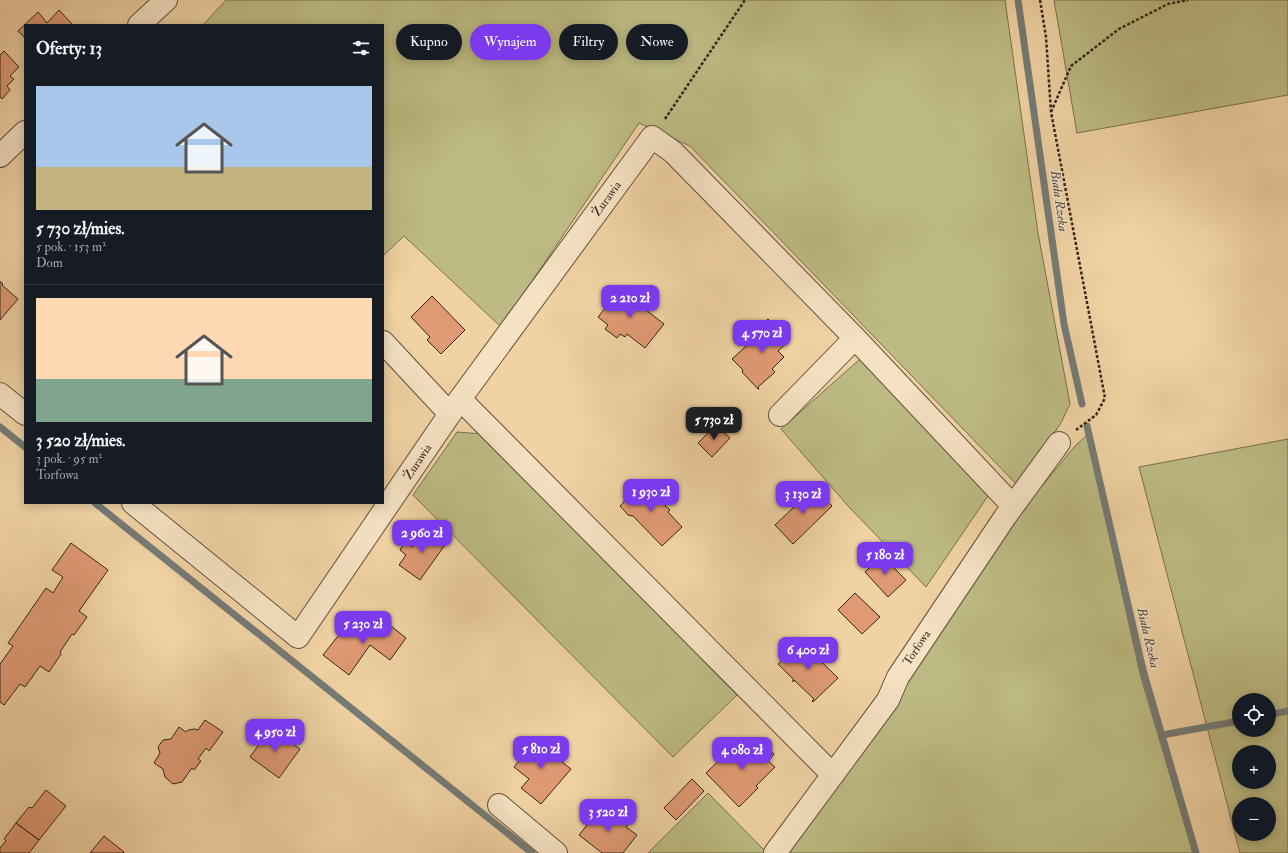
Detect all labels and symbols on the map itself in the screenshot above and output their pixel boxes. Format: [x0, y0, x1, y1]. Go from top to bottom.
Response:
water label: Biała Rzeka [1047, 168, 1071, 233]
street label: Żurawia [588, 177, 625, 220]
pin: 2 210 zł [589, 285, 671, 319]
pin: 4 570 zł [721, 320, 803, 354]
pin: 5 730 zł [673, 407, 755, 441]
street label: Żurawia [400, 440, 436, 483]
pin: 1 930 zł [610, 479, 692, 513]
pin: 3 130 zł [762, 481, 844, 515]
pin: 2 960 zł [381, 520, 463, 554]
pin: 5 180 zł [844, 542, 926, 576]
water label: Biała Rzeka [1133, 605, 1163, 670]
pin: 5 230 zł [322, 611, 404, 645]
street label: Torfowa [900, 627, 935, 669]
pin: 6 400 zł [767, 637, 849, 671]
pin: 4 950 zł [234, 719, 316, 753]
pin: 5 810 zł [500, 736, 582, 770]
pin: 4 080 zł [701, 737, 783, 771]
pin: 3 520 zł [567, 799, 649, 833]

